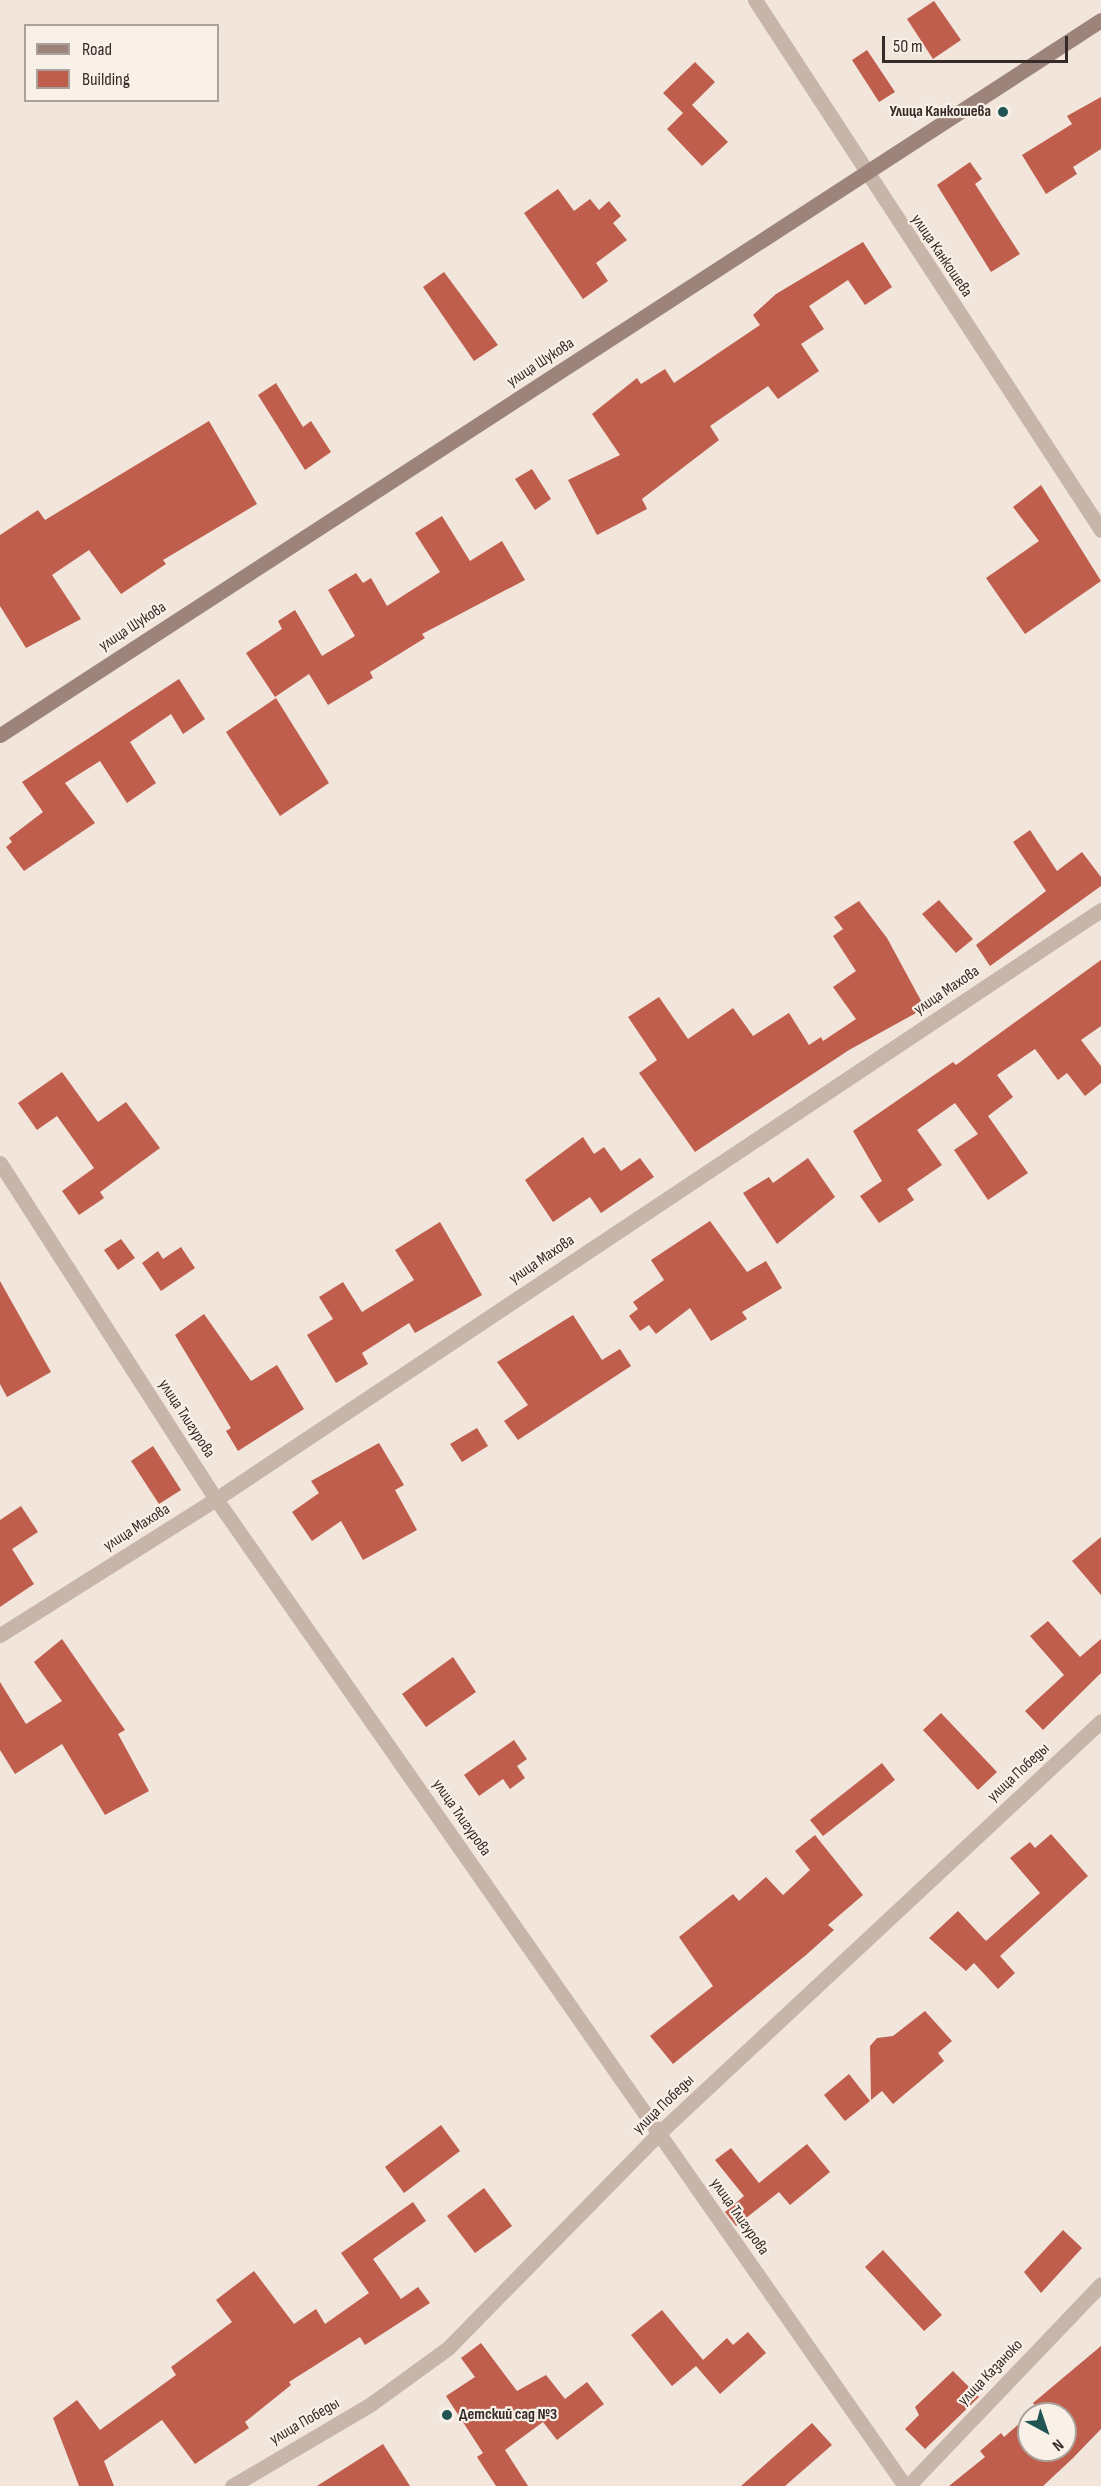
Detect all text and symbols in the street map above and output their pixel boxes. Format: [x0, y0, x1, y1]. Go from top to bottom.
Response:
legend [24, 24, 219, 102]
scale bar [885, 24, 1071, 62]
text: 50 m [893, 36, 923, 57]
text: Road [82, 39, 112, 60]
text: Building [82, 69, 130, 90]
place label: Улица Канкошева [889, 102, 991, 122]
marker: Улица Канкошева [996, 105, 1010, 119]
street label: улица Канкошева [906, 211, 976, 301]
street label: улица Шукова [504, 334, 578, 392]
street label: улица Шукова [96, 598, 170, 656]
street label: улица Махова [911, 962, 983, 1020]
street label: улица Махова [506, 1231, 578, 1289]
street label: улица Тлигурова [154, 1376, 218, 1462]
street label: улица Махова [100, 1500, 174, 1556]
street label: улица Победы [984, 1740, 1054, 1806]
street label: улица Тлигурова [427, 1776, 495, 1860]
street label: улица Победы [630, 2071, 698, 2139]
street label: улица Тлигурова [705, 2175, 773, 2259]
street label: улица Казаноко [955, 2336, 1027, 2410]
street label: улица Победы [267, 2394, 343, 2450]
north arrow [1017, 2402, 1077, 2462]
place label: Детский сад №3 [459, 2405, 557, 2425]
marker: Детский сад №3 [440, 2408, 454, 2422]
text: N [1048, 2435, 1067, 2455]

